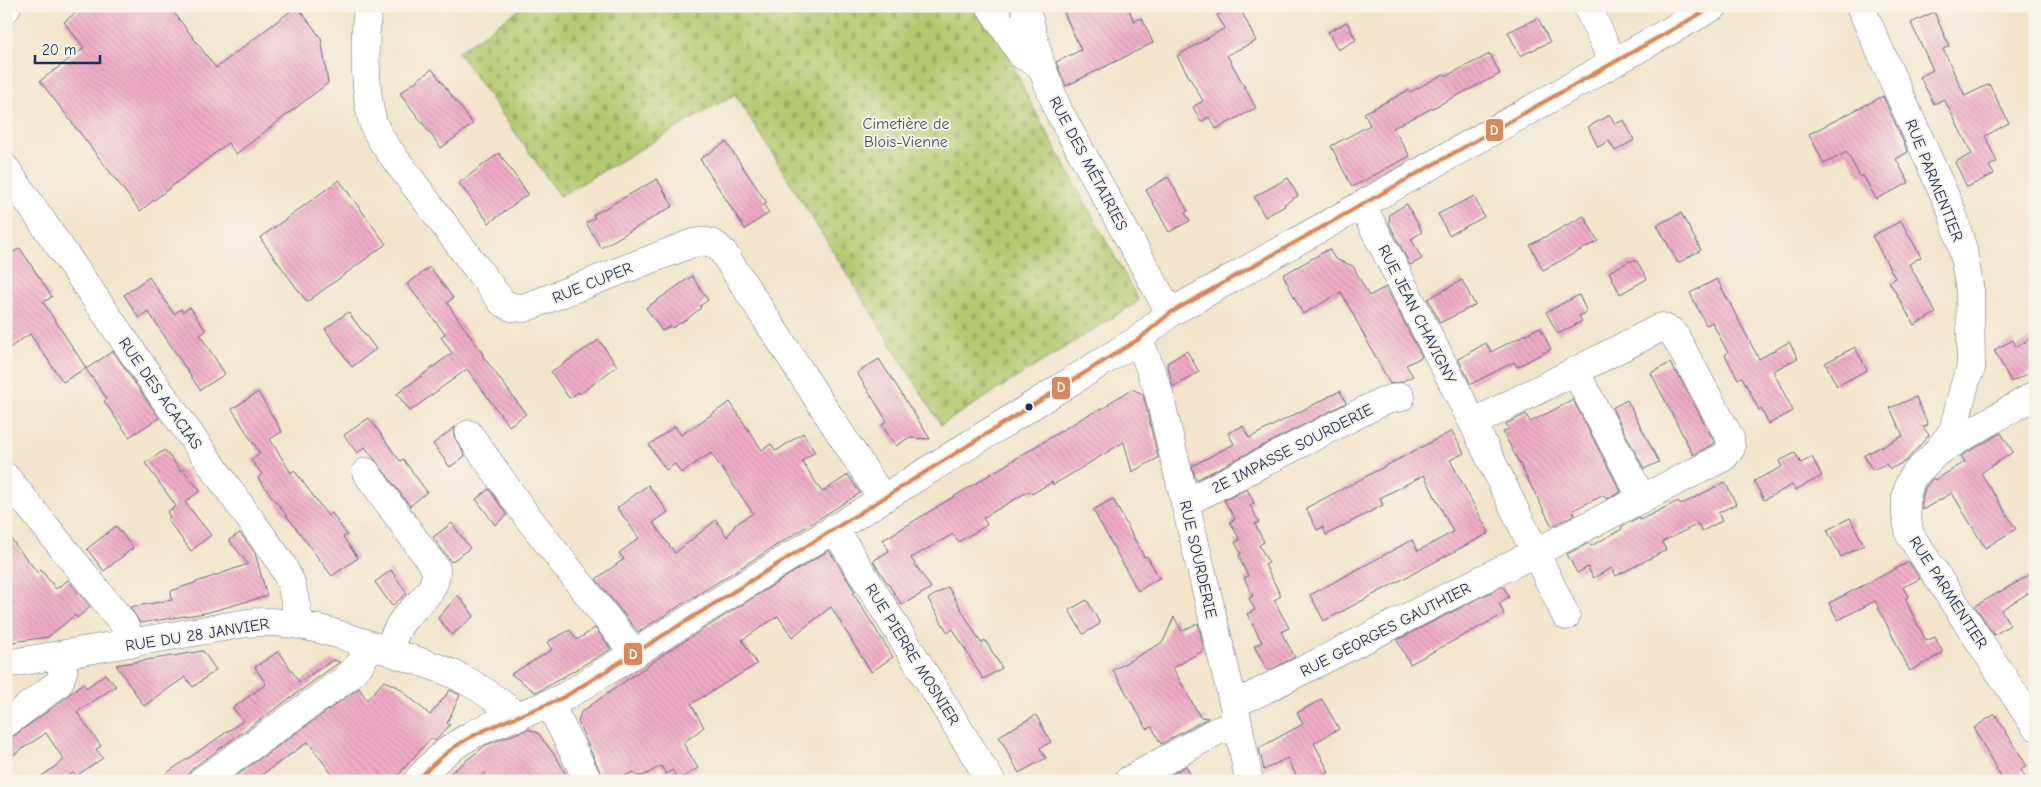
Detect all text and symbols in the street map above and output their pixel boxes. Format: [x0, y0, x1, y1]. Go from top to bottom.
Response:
scale bar [35, 32, 100, 64]
text: 20 m [42, 41, 76, 59]
street label: RUE DES MÉTAIRIES [1045, 93, 1132, 234]
park label: Cimetière de Blois-Vienne [863, 115, 949, 151]
street label: RUE PARMENTIER [1901, 117, 1967, 244]
line badge: D [1485, 118, 1504, 142]
text: D [1490, 122, 1499, 139]
street label: RUE JEAN CHAVIGNY [1374, 242, 1460, 387]
street label: RUE CUPER [550, 259, 635, 307]
street label: RUE DES ACACIAS [115, 334, 206, 453]
line badge: D [1051, 376, 1071, 400]
text: D [1057, 379, 1066, 396]
street label: 2E IMPASSE SOURDERIE [1209, 400, 1376, 497]
unlabelled marker [1024, 402, 1034, 412]
street label: RUE SOURDERIE [1176, 499, 1220, 620]
street label: RUE PARMENTIER [1905, 533, 1991, 652]
street label: RUE GEORGES GAUTHIER [1297, 579, 1474, 681]
street label: RUE PIERRE MOSNIER [861, 581, 963, 729]
street label: RUE DU 28 JANVIER [124, 615, 271, 655]
line badge: D [623, 642, 643, 666]
text: D [629, 646, 638, 663]

